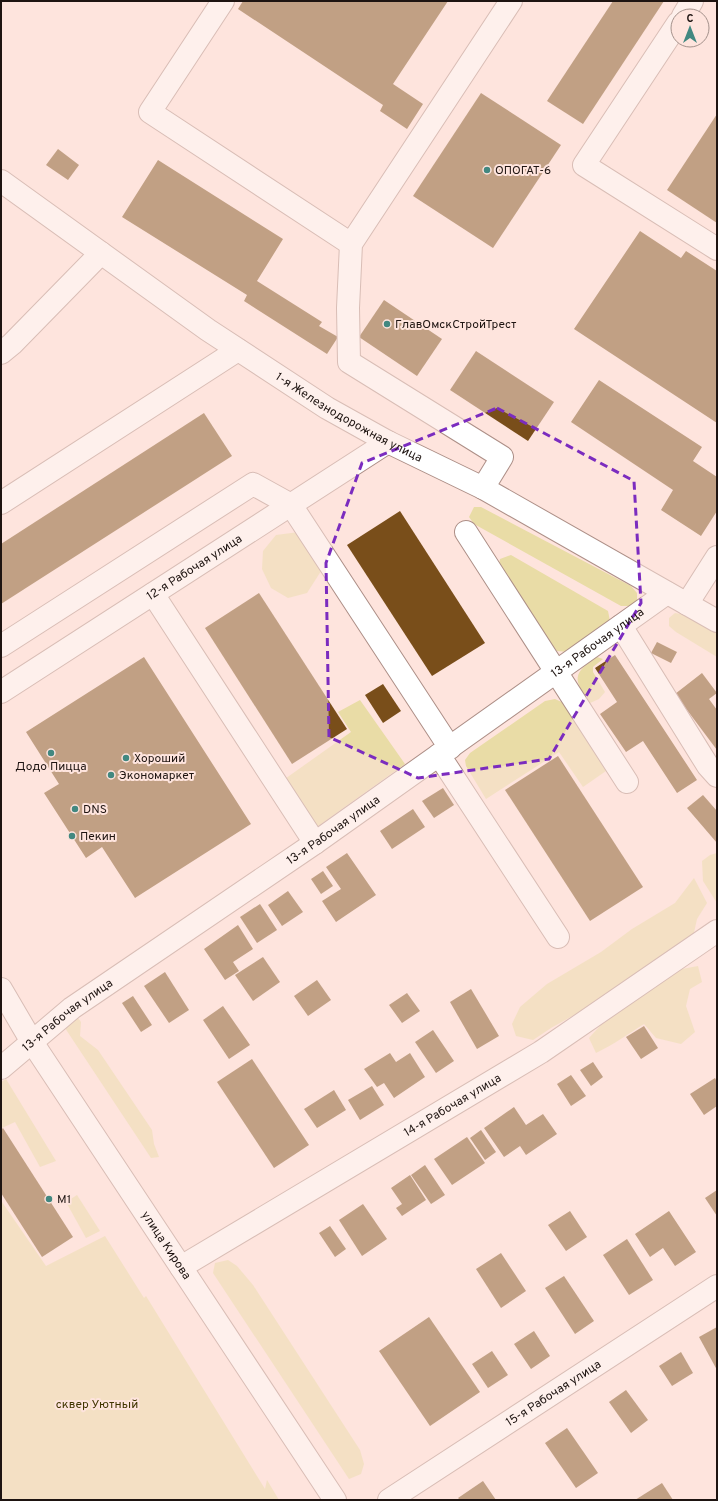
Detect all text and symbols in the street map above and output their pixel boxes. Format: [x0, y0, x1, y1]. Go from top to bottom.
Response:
north arrow [670, 8, 710, 48]
text: С [686, 12, 694, 26]
place label: ОПОГАТ-6 [495, 163, 551, 179]
marker: ОПОГАТ-6 [482, 165, 492, 175]
place label: ГлавОмскСтройТрест [395, 317, 517, 333]
marker: ГлавОмскСтройТрест [382, 319, 392, 329]
street label: 1-я Железнодорожная улица [272, 369, 425, 466]
street label: 12-я Рабочая улица [144, 531, 246, 605]
street label: 13-я Рабочая улица [548, 605, 648, 682]
marker: Додо Пицца [46, 748, 56, 758]
place label: Хороший [134, 751, 185, 767]
marker: Хороший [121, 753, 131, 763]
place label: Додо Пицца [15, 759, 87, 775]
place label: Экономаркет [119, 768, 195, 784]
marker: Экономаркет [106, 770, 116, 780]
street label: 13-я Рабочая улица [284, 792, 384, 869]
place label: DNS [83, 802, 107, 818]
marker: DNS [70, 804, 80, 814]
place label: Пекин [80, 829, 116, 845]
marker: Пекин [67, 831, 77, 841]
street label: 13-я Рабочая улица [19, 976, 116, 1056]
street label: 14-я Рабочая улица [401, 1071, 504, 1141]
place label: М1 [57, 1192, 71, 1208]
marker: М1 [44, 1194, 54, 1204]
street label: улица Кирова [137, 1208, 194, 1283]
street label: 15-я Рабочая улица [503, 1357, 605, 1431]
park label: сквер Уютный [56, 1397, 138, 1413]

